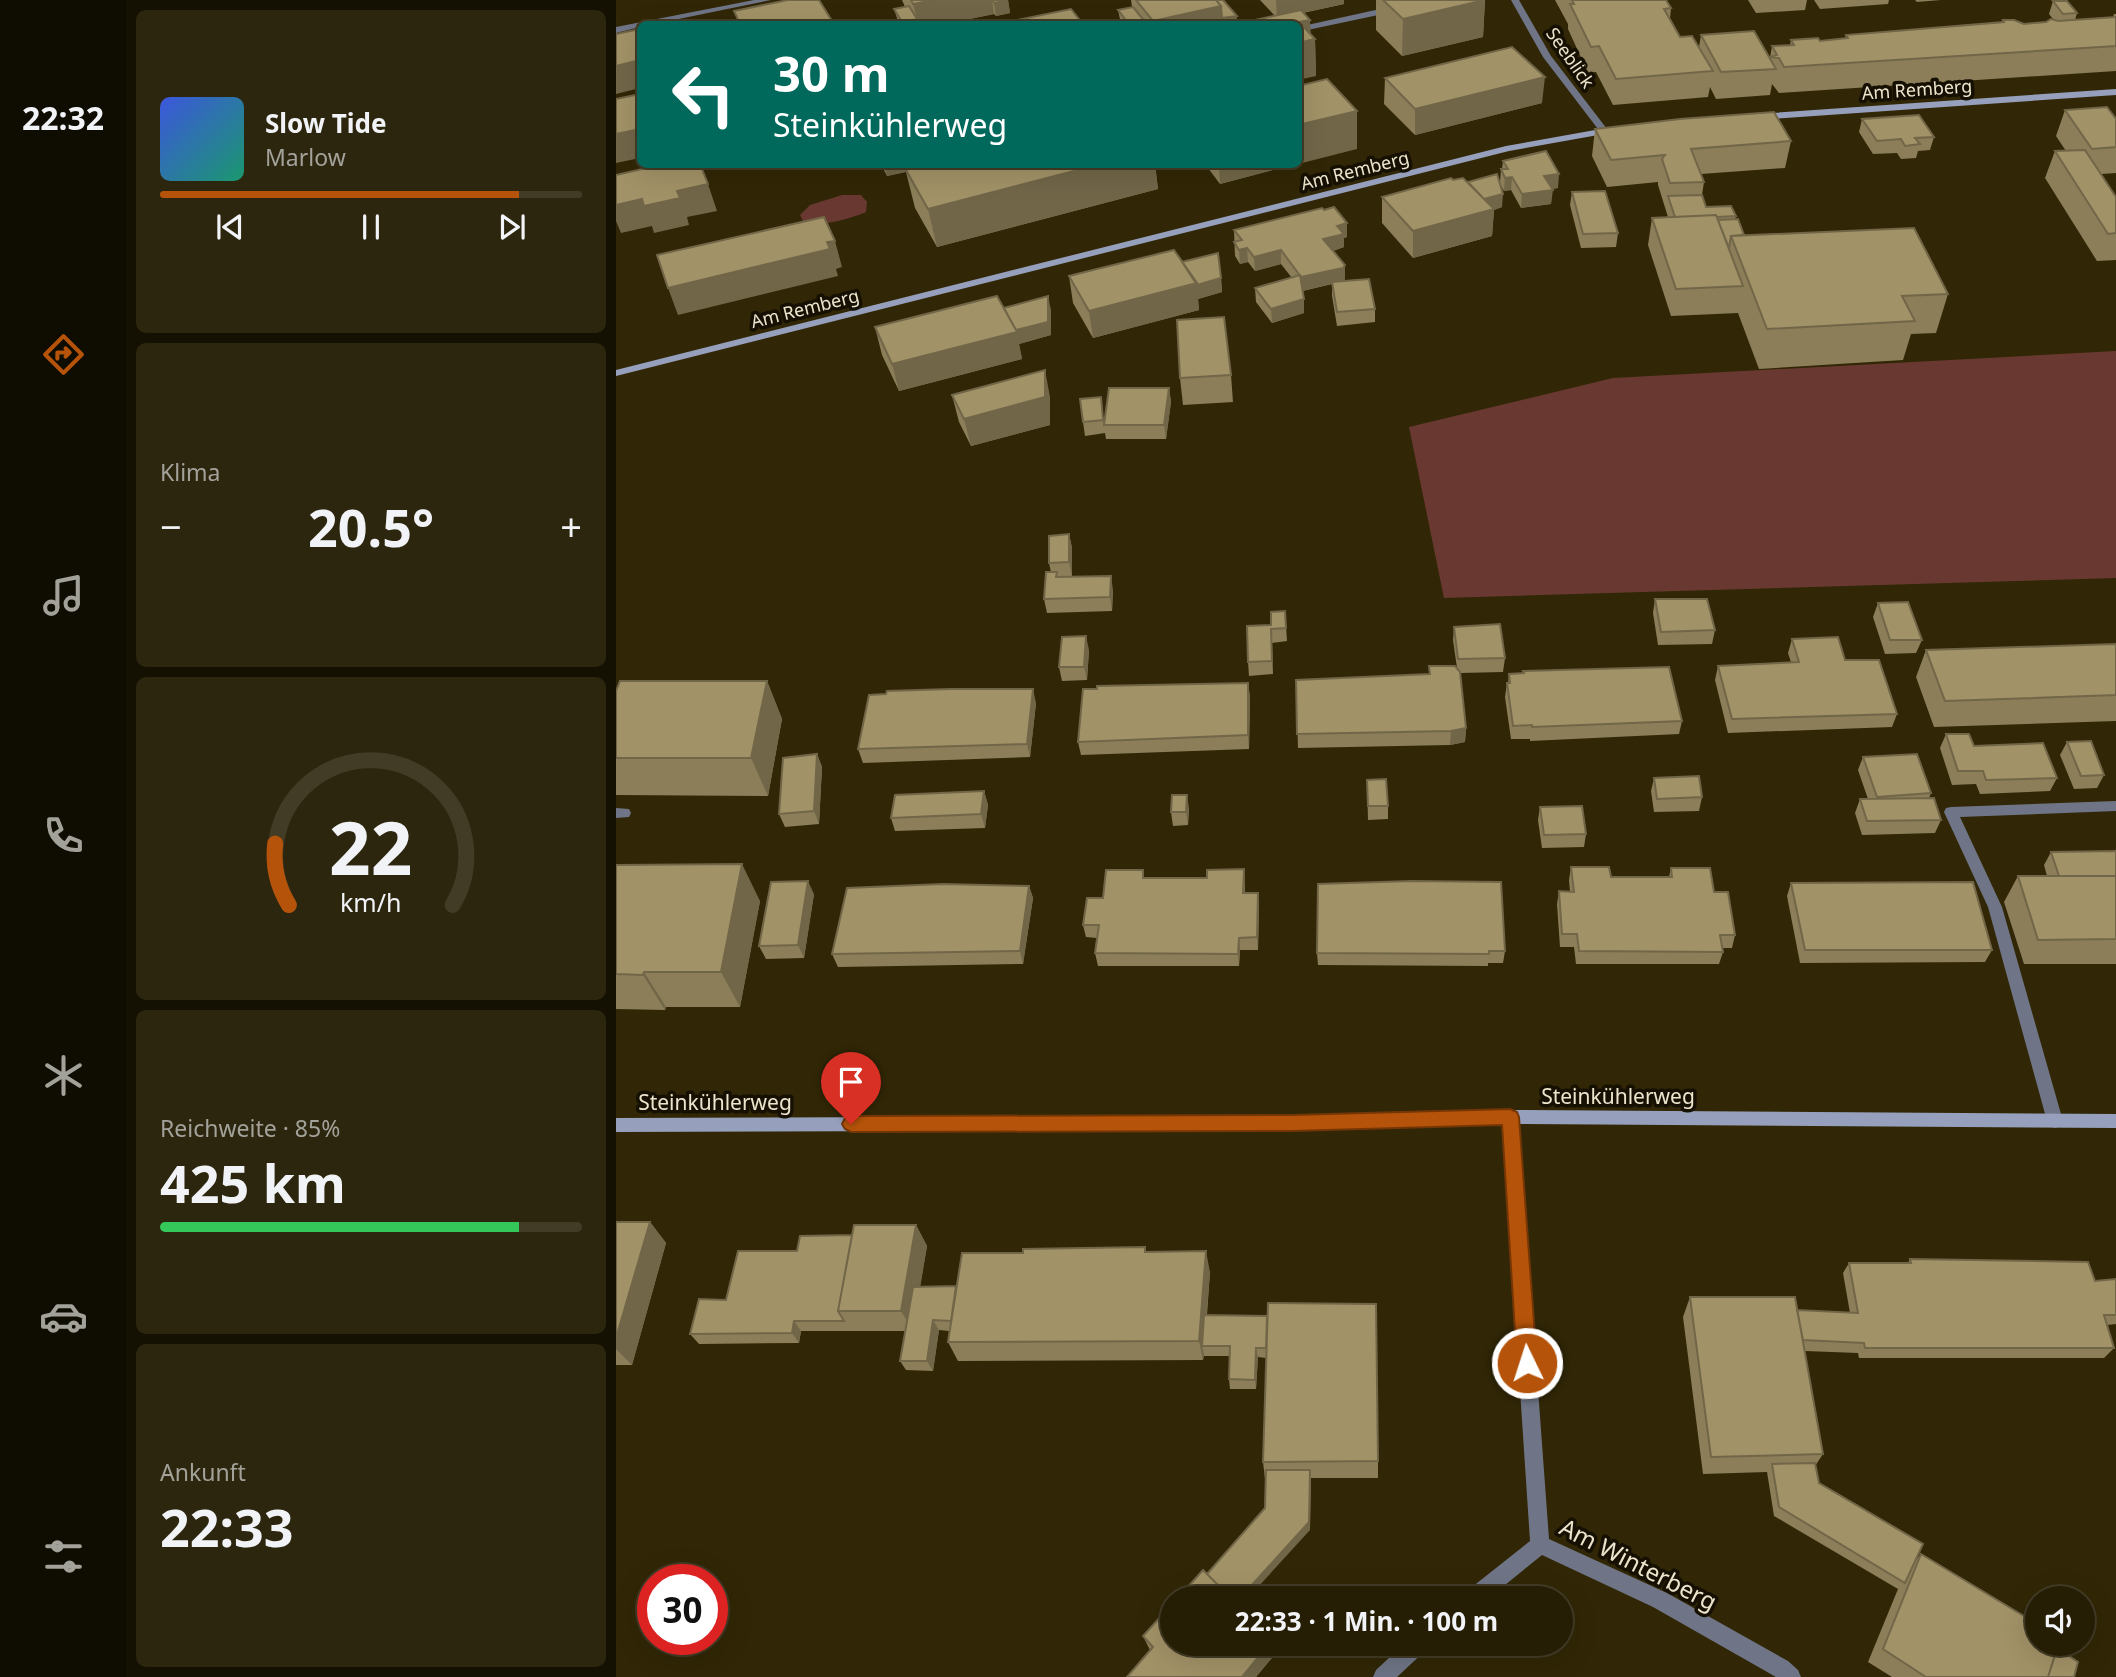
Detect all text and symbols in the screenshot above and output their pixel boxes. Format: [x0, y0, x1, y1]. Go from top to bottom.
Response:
street label: Seeblick [1541, 22, 1601, 93]
text: 30 m [773, 40, 890, 106]
icon: left [658, 49, 749, 140]
street label: Am Remberg [1861, 73, 1973, 105]
text: 22:32 [22, 96, 104, 139]
text: Steinkühlerweg [773, 103, 1007, 146]
text: Slow Tide [265, 105, 387, 141]
text: Marlow [265, 141, 346, 173]
street label: Am Remberg [1298, 145, 1411, 195]
icon: previous [211, 208, 249, 246]
icon: pause [352, 208, 390, 246]
icon: next [493, 208, 531, 246]
street label: Am Remberg [748, 283, 861, 333]
icon: directions [39, 330, 88, 379]
text: Klima [160, 456, 221, 488]
text: 20.5° [308, 491, 434, 562]
text: − [160, 500, 182, 552]
text: + [560, 500, 582, 552]
icon: music [39, 571, 88, 620]
text: 22 [329, 797, 413, 896]
icon: phone [39, 811, 88, 860]
text: km/h [340, 884, 402, 918]
icon: climate [39, 1051, 88, 1100]
pin [821, 1052, 881, 1124]
icon: arrive [832, 1063, 870, 1101]
street label: Steinkühlerweg [1541, 1082, 1695, 1110]
street label: Steinkühlerweg [638, 1088, 792, 1116]
text: Reichweite · 85% [160, 1112, 340, 1144]
text: 425 km [160, 1147, 346, 1218]
icon: car [39, 1292, 88, 1341]
position arrow [1490, 1326, 1564, 1400]
text: Ankunft [160, 1456, 246, 1488]
text: 22:33 [160, 1491, 294, 1562]
street label: Am Winterberg [1554, 1510, 1723, 1617]
icon: filters [39, 1532, 88, 1581]
speed limit sign: 30 [637, 1564, 728, 1655]
map controls [2025, 1586, 2095, 1656]
button: sound [2025, 1586, 2095, 1656]
text: 22:33 · 1 Min. · 100 m [1235, 1603, 1498, 1639]

